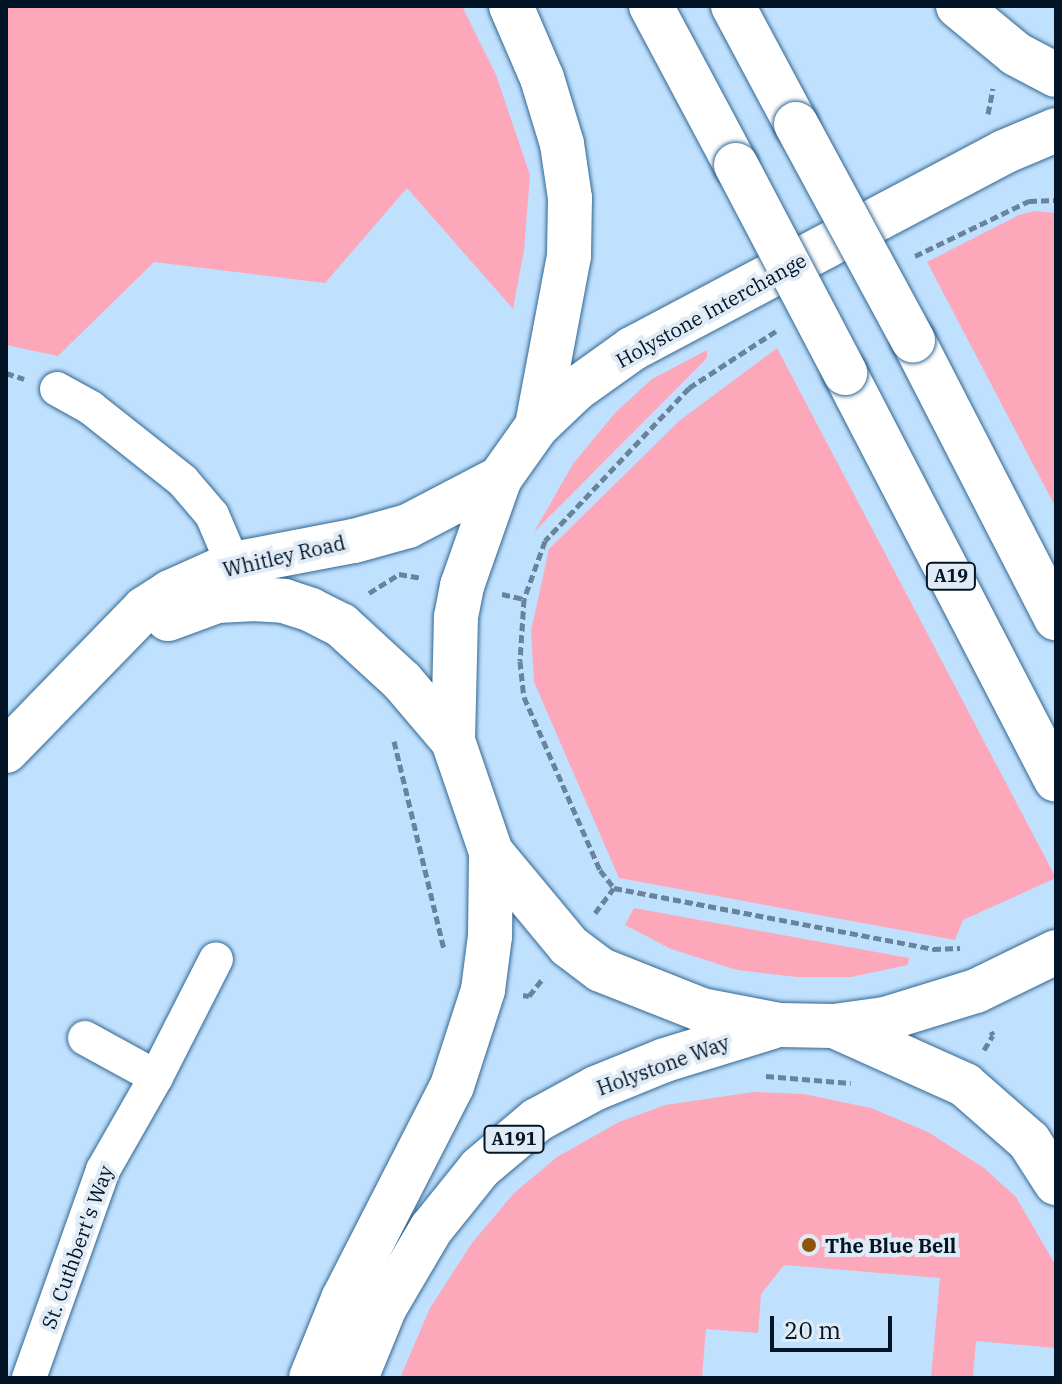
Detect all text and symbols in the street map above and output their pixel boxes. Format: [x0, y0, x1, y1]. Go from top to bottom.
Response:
street label: Holystone Interchange [612, 248, 810, 372]
street label: Whitley Road [220, 530, 348, 582]
road number: A19 [925, 562, 977, 590]
street label: Holystone Way [593, 1030, 733, 1100]
road number: A191 [482, 1125, 546, 1153]
street label: St. Cuthbert's Way [36, 1162, 118, 1332]
place label: The Blue Bell [825, 1233, 956, 1257]
marker: The Blue Bell [800, 1236, 818, 1254]
scale bar [774, 1300, 896, 1350]
text: 20 m [784, 1314, 841, 1346]

